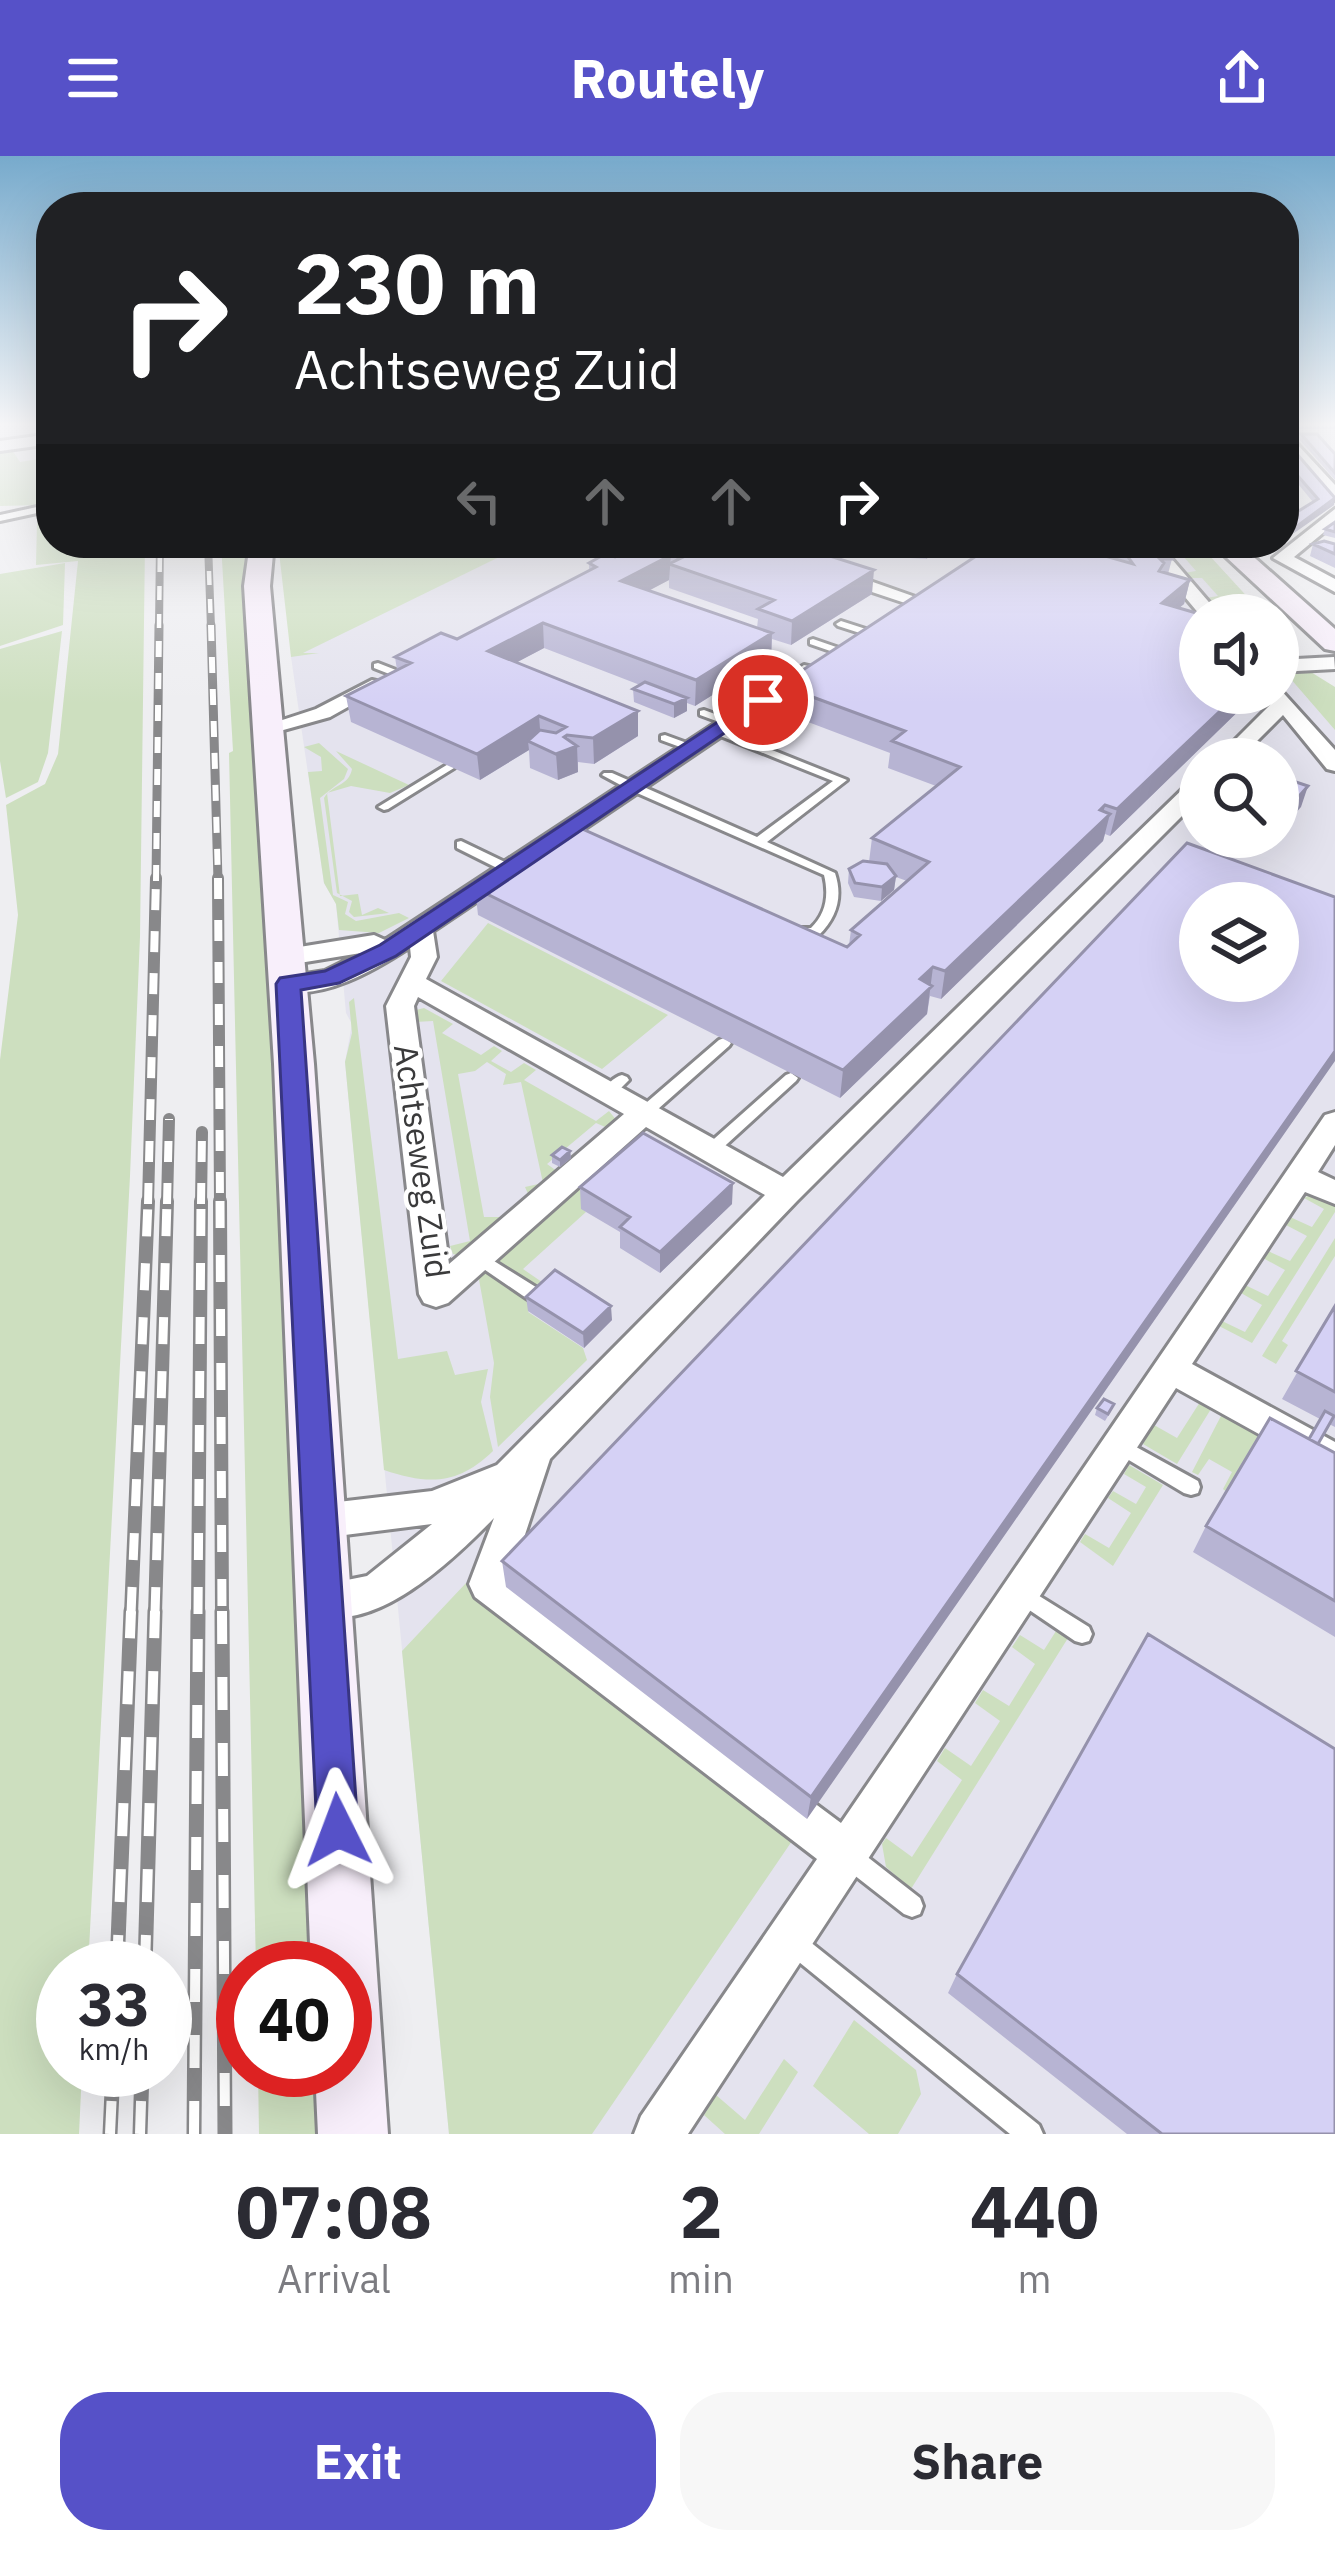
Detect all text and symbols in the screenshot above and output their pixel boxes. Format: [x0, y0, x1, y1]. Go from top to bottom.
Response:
text: Routely [571, 43, 764, 113]
icon: menu [60, 45, 126, 111]
icon: share [1209, 45, 1275, 111]
text: 230 m [294, 228, 540, 337]
icon: right [96, 240, 252, 396]
text: Achtseweg Zuid [294, 334, 680, 404]
icon: left [446, 468, 512, 534]
icon: ahead [572, 468, 638, 534]
icon: ahead [698, 468, 764, 534]
icon: right [824, 468, 890, 534]
map controls [1179, 594, 1299, 1002]
button: sound [1179, 594, 1299, 714]
pin [712, 649, 814, 751]
icon: arrive [730, 667, 796, 733]
button: search [1179, 738, 1299, 858]
button: layers [1179, 882, 1299, 1002]
street label: Achtseweg Zuid [385, 1041, 460, 1281]
position arrow [275, 1767, 401, 1893]
speed limit sign: 40 [216, 1941, 372, 2097]
text: 33 [78, 1964, 150, 2043]
text: km/h [79, 2029, 149, 2068]
text: 07:08 [236, 2164, 432, 2258]
text: 2 [679, 2164, 723, 2258]
text: 440 [970, 2164, 1099, 2258]
text: Arrival [277, 2253, 391, 2304]
text: min [668, 2253, 734, 2304]
text: m [1017, 2253, 1052, 2304]
button: Exit [60, 2392, 656, 2530]
button: Share [680, 2392, 1275, 2530]

